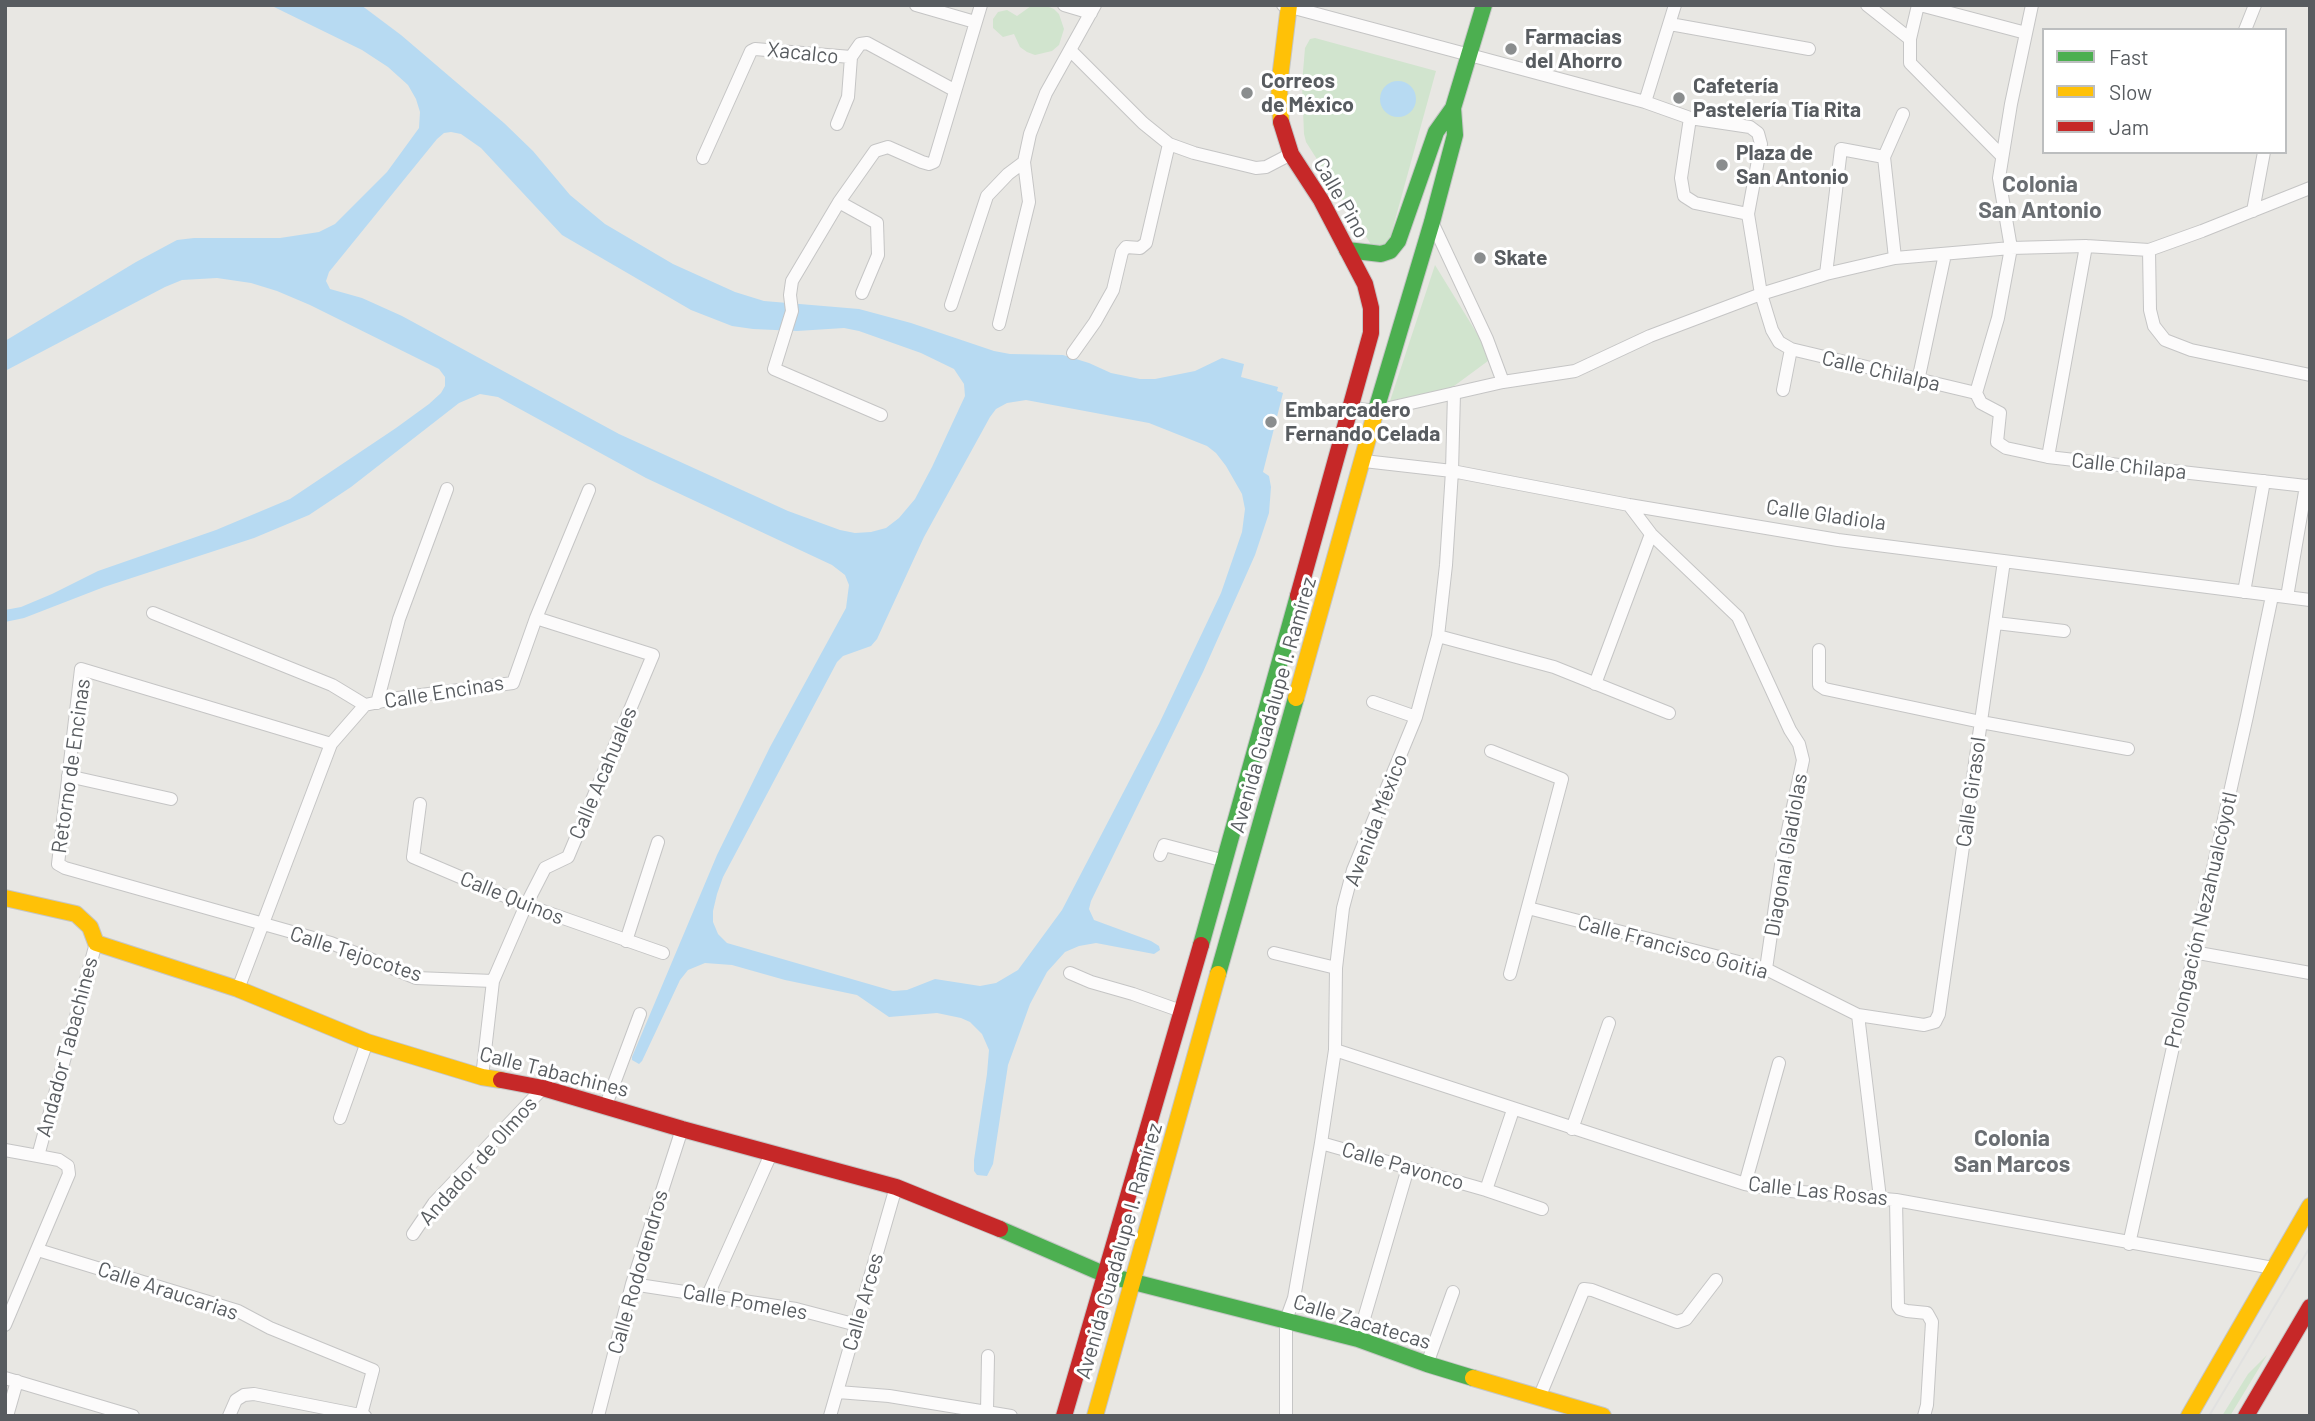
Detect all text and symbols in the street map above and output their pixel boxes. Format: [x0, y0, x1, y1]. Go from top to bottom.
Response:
place label: Farmacias del Ahorro [1525, 24, 1622, 74]
legend [2042, 28, 2287, 154]
street label: Xacalco [766, 37, 840, 69]
marker: Farmacias del Ahorro [1503, 41, 1519, 57]
text: Fast [2109, 44, 2149, 69]
place label: Correos de México [1261, 68, 1354, 118]
place label: Cafetería Pastelería Tía Rita [1693, 73, 1861, 123]
text: Slow [2109, 79, 2152, 104]
marker: Correos de México [1239, 85, 1255, 101]
marker: Cafetería Pastelería Tía Rita [1671, 90, 1687, 106]
text: Jam [2109, 114, 2149, 139]
place label: Plaza de San Antonio [1736, 140, 1849, 190]
street label: Calle Pino [1308, 153, 1374, 243]
marker: Plaza de San Antonio [1714, 157, 1730, 173]
district label: Colonia San Antonio [1978, 170, 2102, 224]
place label: Skate [1494, 245, 1547, 271]
marker: Skate [1472, 250, 1488, 266]
street label: Calle Chilalpa [1819, 345, 1943, 397]
place label: Embarcadero Fernando Celada [1285, 397, 1440, 447]
marker: Embarcadero Fernando Celada [1263, 414, 1279, 430]
street label: Calle Chilapa [2070, 447, 2188, 485]
street label: Calle Gladiola [1765, 494, 1887, 536]
street label: Avenida Guadalupe I. Ramírez [1224, 574, 1322, 836]
street label: Calle Encinas [382, 670, 506, 714]
street label: Retorno de Encinas [46, 677, 96, 855]
street label: Calle Acahuales [564, 703, 642, 843]
street label: Calle Girasol [1951, 735, 1991, 849]
street label: Avenida México [1339, 750, 1413, 890]
street label: Diagonal Gladiolas [1759, 771, 1813, 939]
street label: Prolongación Nezahualcóyotl [2159, 789, 2243, 1051]
street label: Calle Quinos [456, 866, 568, 930]
street label: Calle Francisco Goitia [1575, 909, 1771, 985]
street label: Calle Tejocotes [287, 921, 425, 987]
street label: Andador Tabachines [31, 954, 103, 1140]
street label: Calle Tabachines [477, 1041, 631, 1103]
street label: Andador de Olmos [414, 1091, 542, 1231]
street label: Avenida Guadalupe I. Ramírez [1070, 1120, 1168, 1382]
district label: Colonia San Marcos [1954, 1124, 2070, 1178]
street label: Calle Pavonco [1339, 1137, 1467, 1195]
street label: Calle Las Rosas [1747, 1171, 1889, 1211]
street label: Calle Rododendros [602, 1187, 674, 1357]
street label: Calle Arces [837, 1250, 889, 1354]
street label: Calle Araucarias [95, 1256, 241, 1326]
street label: Calle Pomeles [681, 1279, 809, 1325]
street label: Calle Zacatecas [1290, 1289, 1434, 1355]

